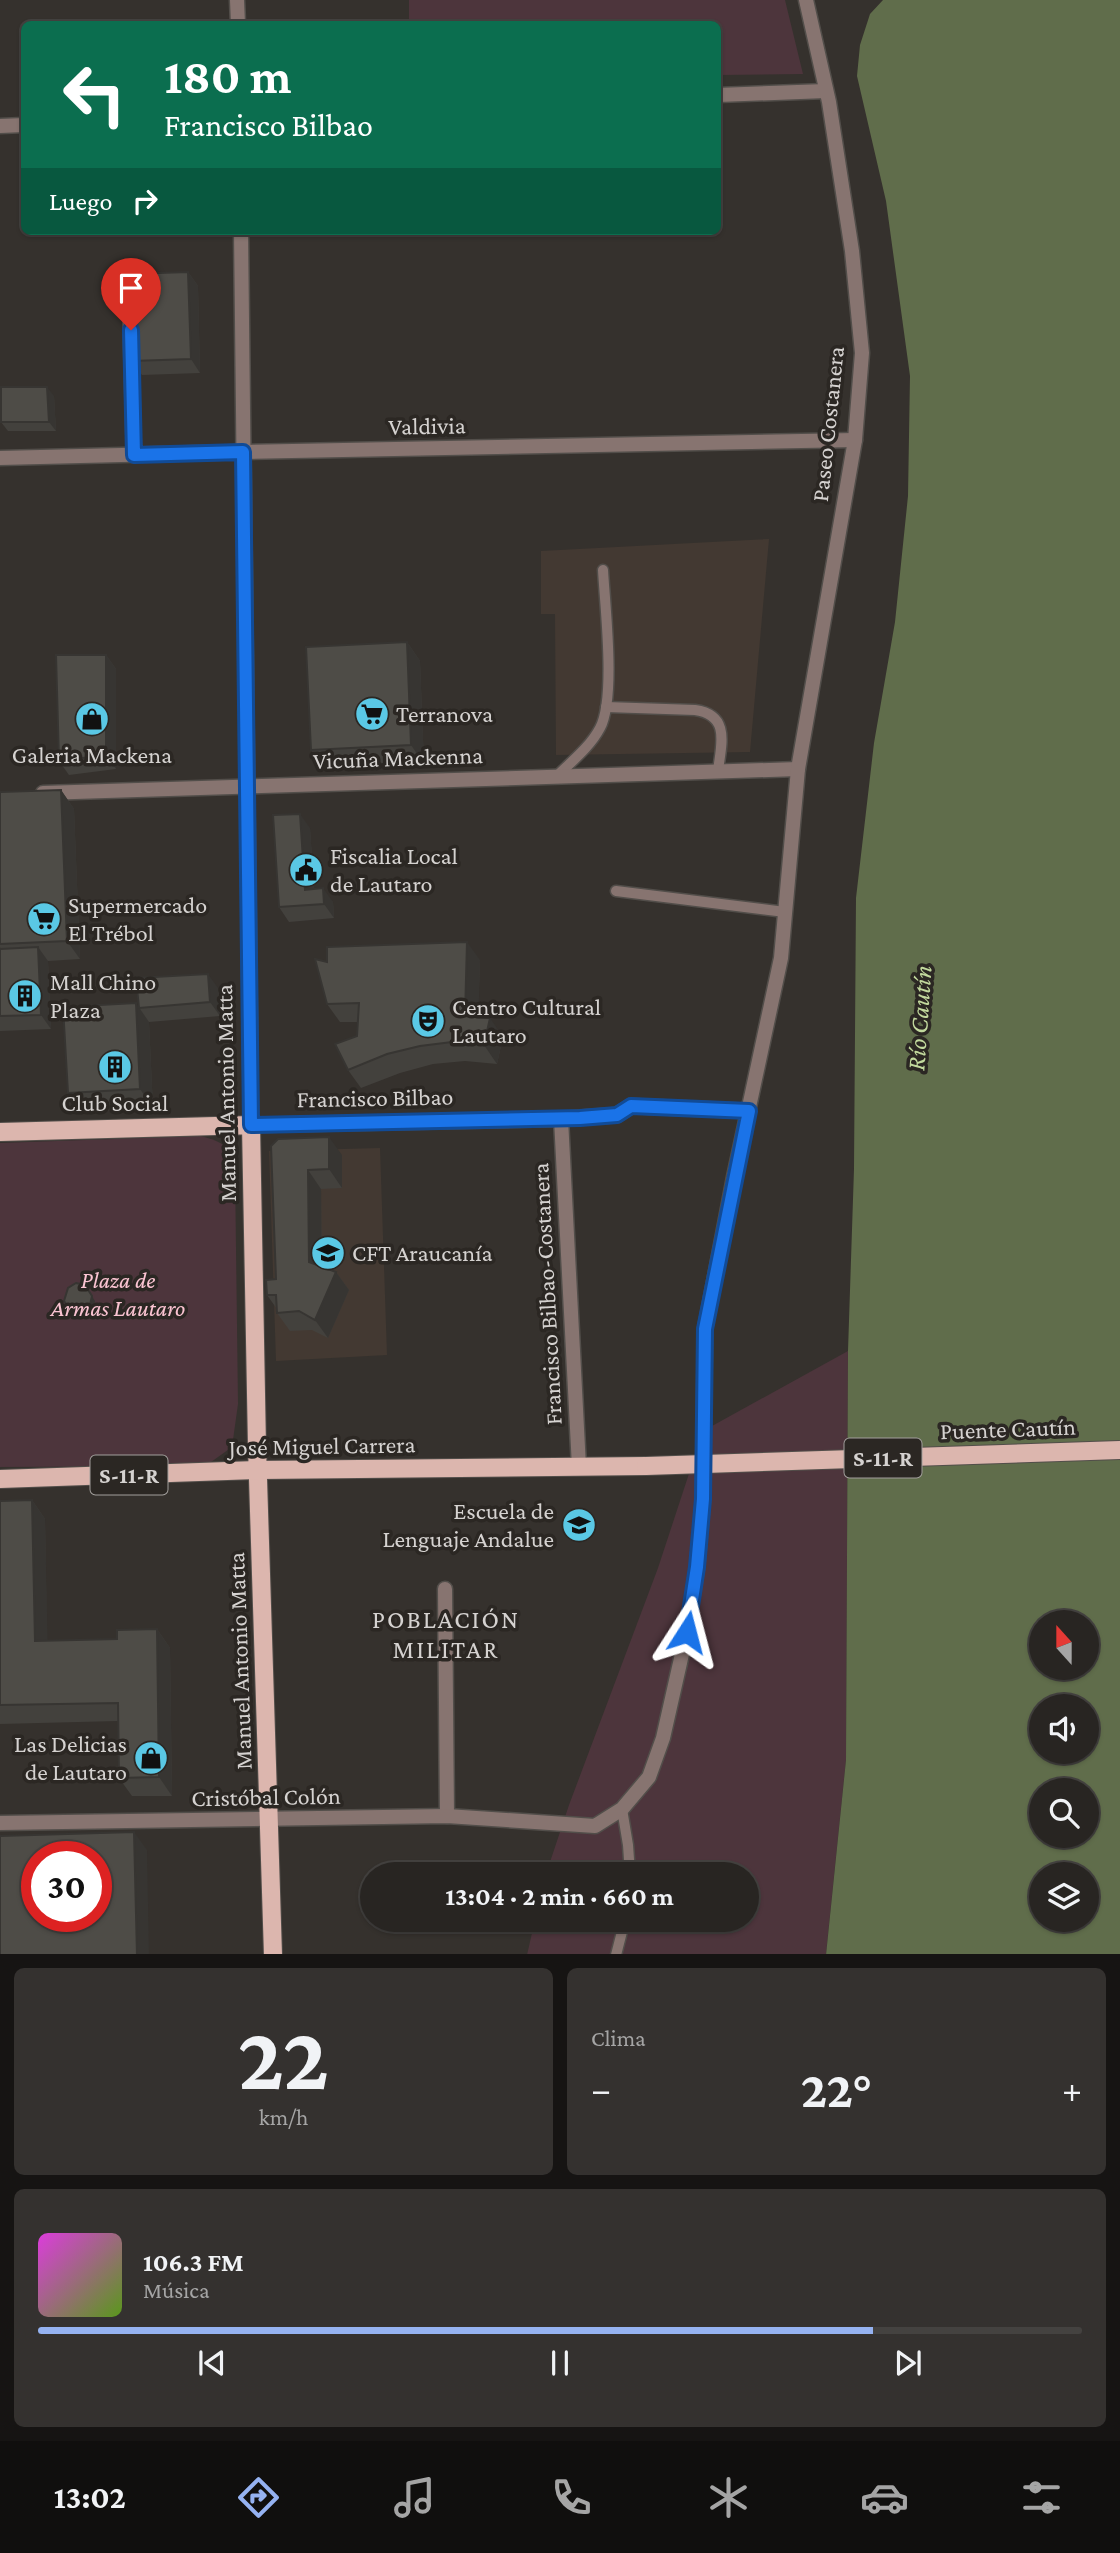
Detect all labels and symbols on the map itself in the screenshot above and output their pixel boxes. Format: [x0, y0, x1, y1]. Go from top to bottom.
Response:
pin [101, 258, 161, 330]
street label: Paseo Costanera [806, 345, 849, 503]
street label: Valdivia [388, 411, 466, 440]
supermarket icon: Terranova [353, 695, 391, 733]
shop icon: Galeria Mackena [73, 700, 111, 738]
place label: Terranova [396, 700, 493, 727]
place label: Galeria Mackena [12, 741, 172, 768]
street label: Vicuña Mackenna [312, 741, 484, 774]
place label: Fiscalia Local de Lautaro [330, 842, 458, 897]
public building icon: Fiscalia Local de Lautaro [287, 851, 325, 889]
place label: Supermercado El Trébol [68, 891, 207, 946]
supermarket icon: Supermercado El Trébol [25, 900, 63, 938]
water label: Río Cautín [901, 964, 938, 1072]
place label: Mall Chino Plaza [50, 968, 156, 1023]
building icon: Mall Chino Plaza [6, 977, 44, 1015]
street label: Manuel Antonio Matta [210, 984, 241, 1202]
place label: Centro Cultural Lautaro [452, 993, 601, 1048]
theatre icon: Centro Cultural Lautaro [409, 1002, 447, 1040]
building icon: Club Social [96, 1048, 134, 1086]
street label: Francisco Bilbao [296, 1083, 454, 1112]
place label: Club Social [62, 1089, 168, 1116]
street label: Francisco Bilbao-Costanera [526, 1162, 567, 1426]
school or university icon: CFT Araucanía [309, 1234, 347, 1272]
place label: CFT Araucanía [352, 1239, 493, 1266]
park label: Plaza de Armas Lautaro [50, 1266, 185, 1321]
street label: Puente Cautín [940, 1413, 1077, 1444]
street label: José Miguel Carrera [226, 1430, 416, 1461]
road number: S-11-R [844, 1438, 922, 1478]
road number: S-11-R [90, 1456, 168, 1494]
place label: Escuela de Lenguaje Andalue [382, 1497, 554, 1552]
school or university icon: Escuela de Lenguaje Andalue [560, 1506, 598, 1544]
street label: Manuel Antonio Matta [222, 1552, 257, 1770]
position arrow [650, 1595, 724, 1669]
district label: POBLACIÓN MILITAR [372, 1605, 520, 1664]
north arrow [1029, 1610, 1099, 1680]
place label: Las Delicias de Lautaro [14, 1730, 127, 1785]
shop icon: Las Delicias de Lautaro [132, 1739, 170, 1777]
street label: Cristóbal Colón [191, 1782, 341, 1811]
speed limit sign: 30 [21, 1841, 112, 1932]

